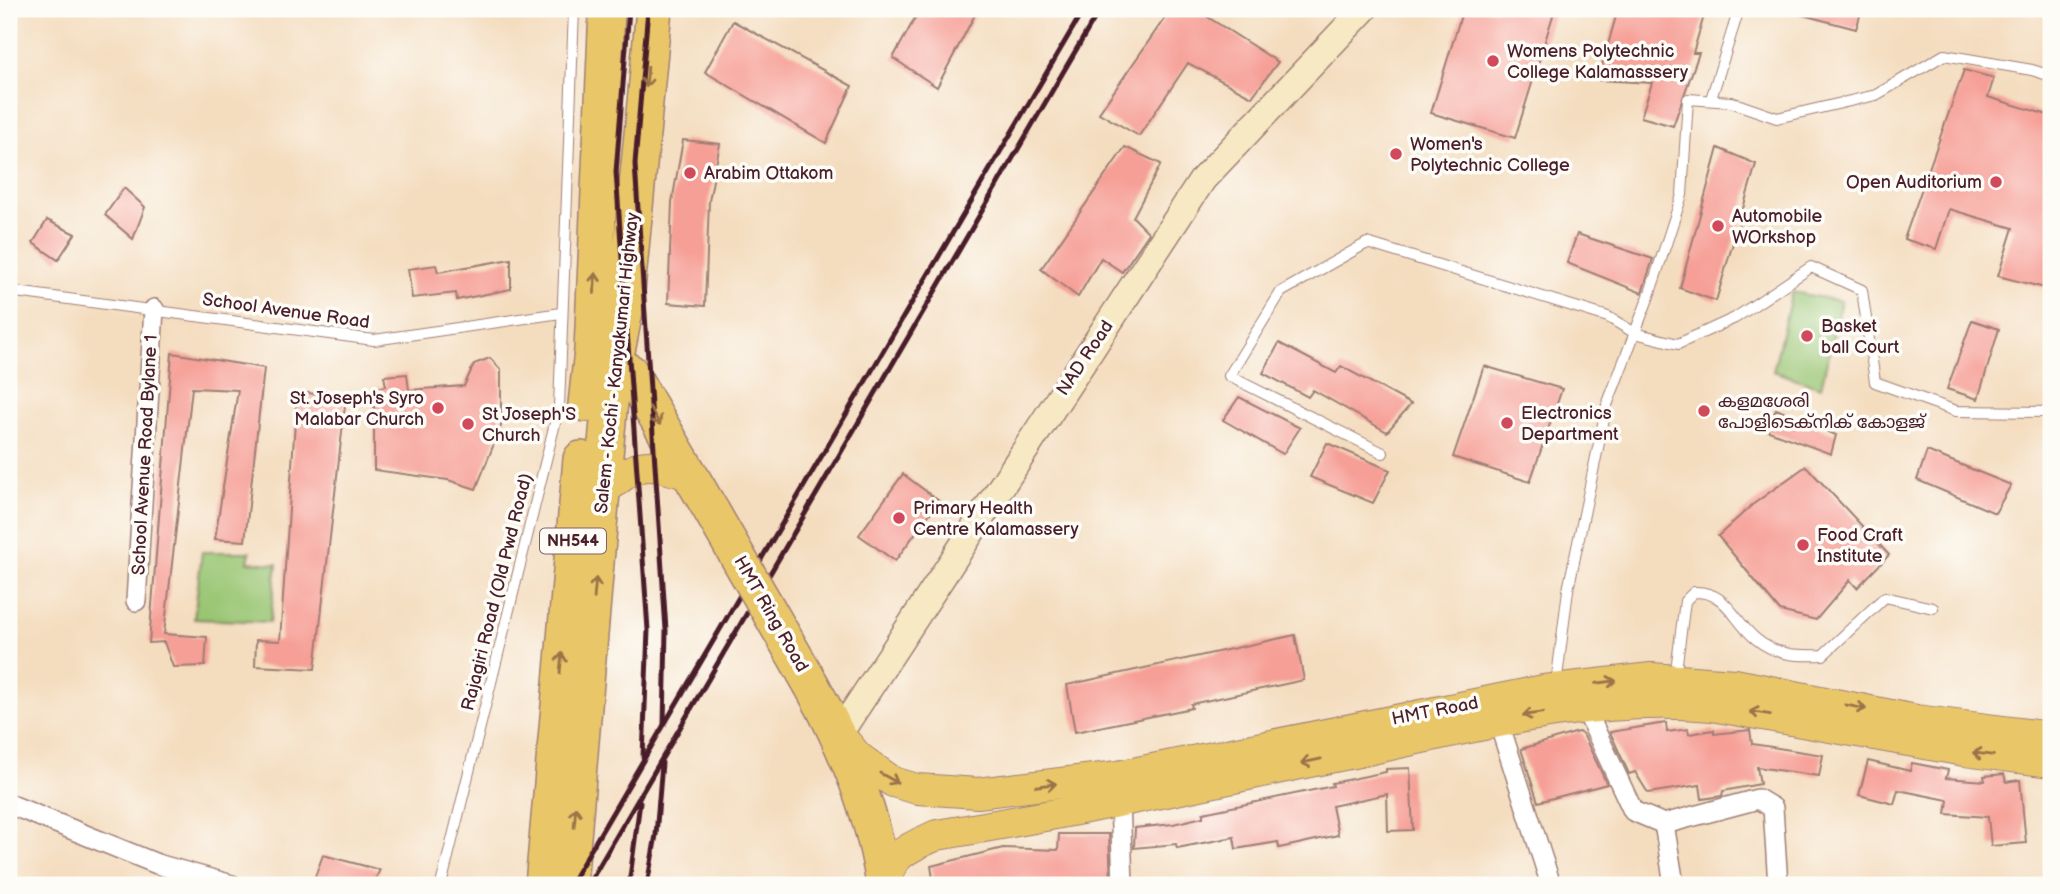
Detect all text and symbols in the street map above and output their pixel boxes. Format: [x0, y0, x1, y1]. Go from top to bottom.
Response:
place label: Womens Polytechnic College Kalamasssery [1507, 41, 1689, 83]
marker: Womens Polytechnic College Kalamasssery [1485, 53, 1501, 69]
one-way arrow [640, 65, 653, 87]
place label: Women's Polytechnic College [1410, 134, 1570, 176]
marker: Women's Polytechnic College [1388, 146, 1404, 162]
place label: Arabim Ottakom [704, 163, 833, 184]
marker: Arabim Ottakom [682, 165, 698, 181]
place label: Open Auditorium [1846, 172, 1982, 193]
marker: Open Auditorium [1988, 174, 2004, 190]
place label: Automobile WOrkshop [1732, 206, 1822, 248]
street label: Salem - Kochi - Kanyakumari Highway [591, 211, 643, 514]
marker: Automobile WOrkshop [1710, 218, 1726, 234]
one-way arrow [588, 272, 601, 295]
street label: School Avenue Road [201, 289, 371, 333]
street label: NAD Road [1052, 316, 1118, 400]
place label: Basket ball Court [1821, 316, 1900, 358]
marker: Basket ball Court [1799, 328, 1815, 344]
street label: School Avenue Road Bylane 1 [128, 334, 162, 576]
place label: St. Joseph's Syro Malabar Church [290, 388, 424, 430]
place label: കളമശേരി പോളിടെക്നിക് കോളജ് [1718, 391, 1927, 433]
marker: St. Joseph's Syro Malabar Church [430, 400, 446, 416]
place label: Electronics Department [1521, 403, 1619, 445]
marker: കളമശേരി പോളിടെക്നിക് കോളജ് [1696, 403, 1712, 419]
place label: St Joseph'S Church [482, 404, 576, 446]
one-way arrow [648, 406, 662, 426]
marker: Electronics Department [1499, 415, 1515, 431]
marker: St Joseph'S Church [460, 416, 476, 432]
street label: Rajagiri Road (Old Pwd Road) [457, 471, 537, 713]
place label: Primary Health Centre Kalamassery [913, 498, 1079, 540]
marker: Primary Health Centre Kalamassery [891, 510, 907, 526]
place label: Food Craft Institute [1817, 525, 1903, 567]
road number: NH544 [540, 528, 606, 554]
marker: Food Craft Institute [1795, 537, 1811, 553]
street label: HMT Ring Road [729, 552, 813, 676]
one-way arrow [589, 577, 602, 599]
one-way arrow [555, 652, 568, 675]
one-way arrow [1594, 675, 1617, 688]
street label: HMT Road [1390, 692, 1480, 730]
one-way arrow [1844, 700, 1867, 714]
one-way arrow [1749, 707, 1772, 720]
one-way arrow [1523, 708, 1545, 721]
one-way arrow [1973, 747, 1995, 760]
one-way arrow [1300, 755, 1323, 769]
one-way arrow [879, 771, 899, 785]
one-way arrow [1034, 779, 1056, 792]
one-way arrow [569, 806, 582, 829]

